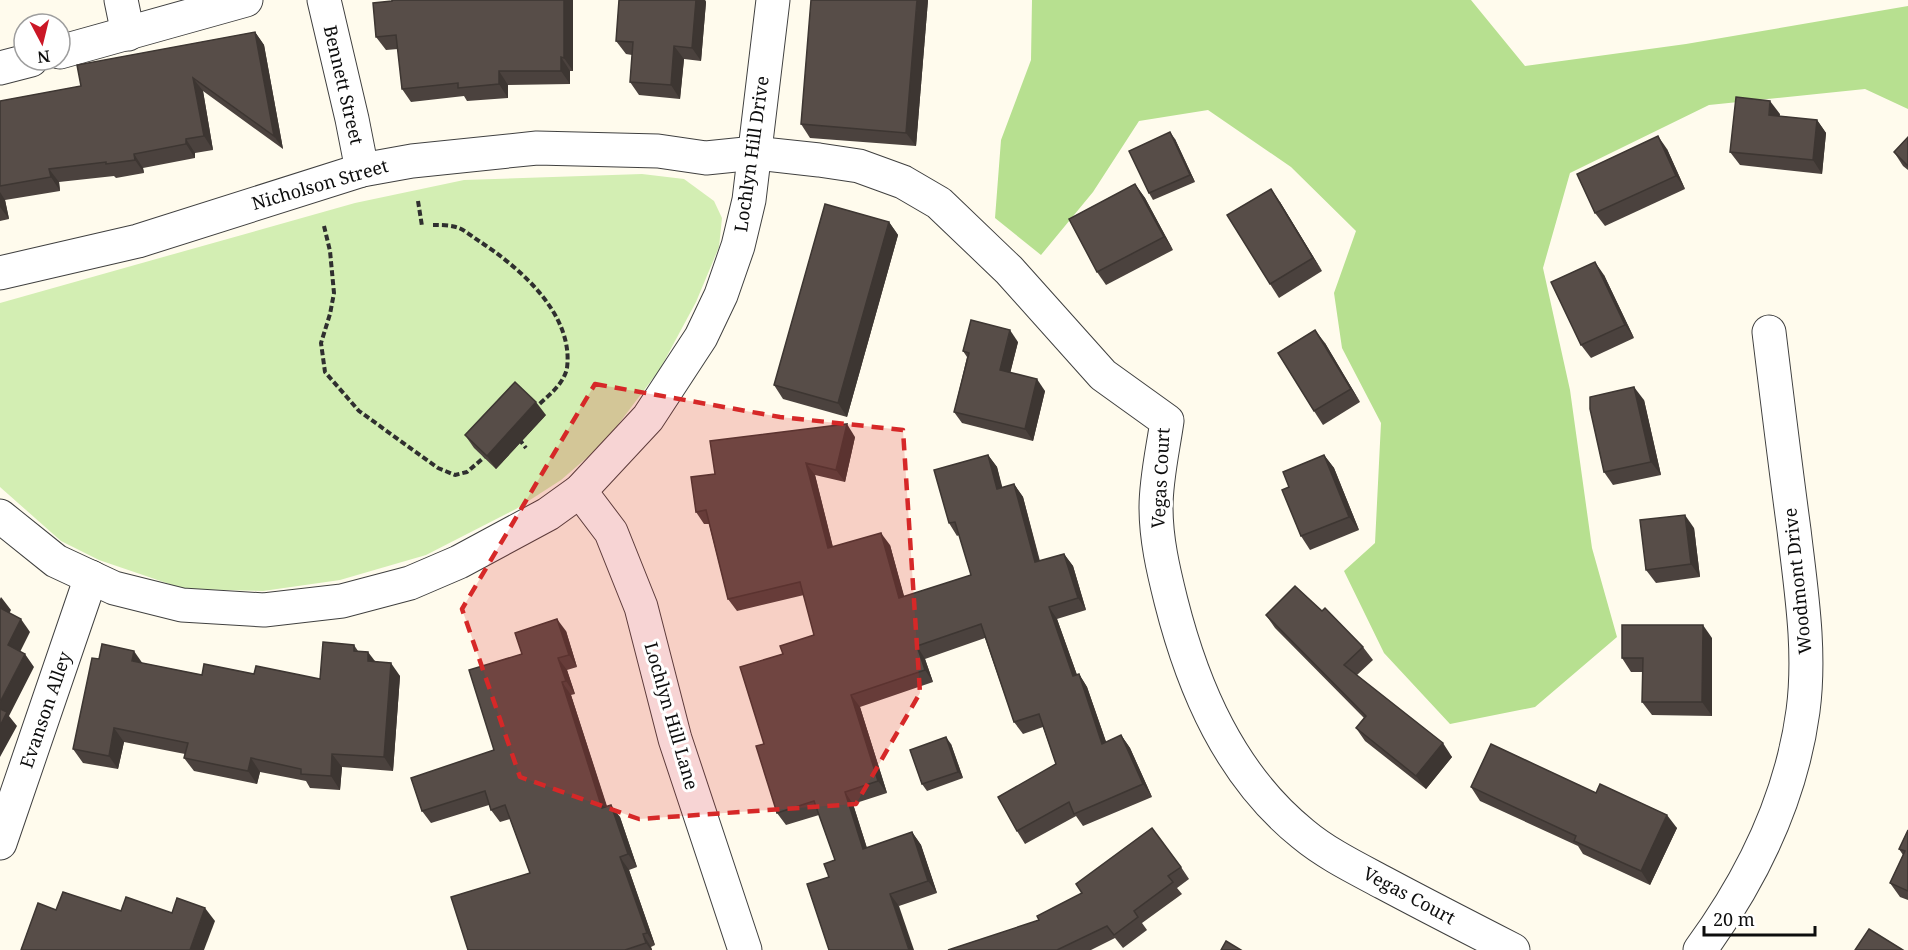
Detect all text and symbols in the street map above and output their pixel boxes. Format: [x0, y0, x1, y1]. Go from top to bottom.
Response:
north arrow [12, 12, 72, 72]
street label: Bennett Street [319, 23, 369, 147]
text: N [36, 45, 51, 69]
street label: Lochlyn Hill Drive [728, 74, 774, 233]
street label: Nicholson Street [249, 153, 391, 215]
street label: Vegas Court [1145, 427, 1175, 529]
street label: Woodmont Drive [1777, 507, 1817, 655]
street label: Lochlyn Hill Lane [639, 639, 704, 792]
street label: Evanson Alley [14, 647, 77, 771]
street label: Vegas Court [1359, 861, 1460, 929]
scale bar [1704, 899, 1815, 937]
text: 20 m [1713, 907, 1755, 931]

